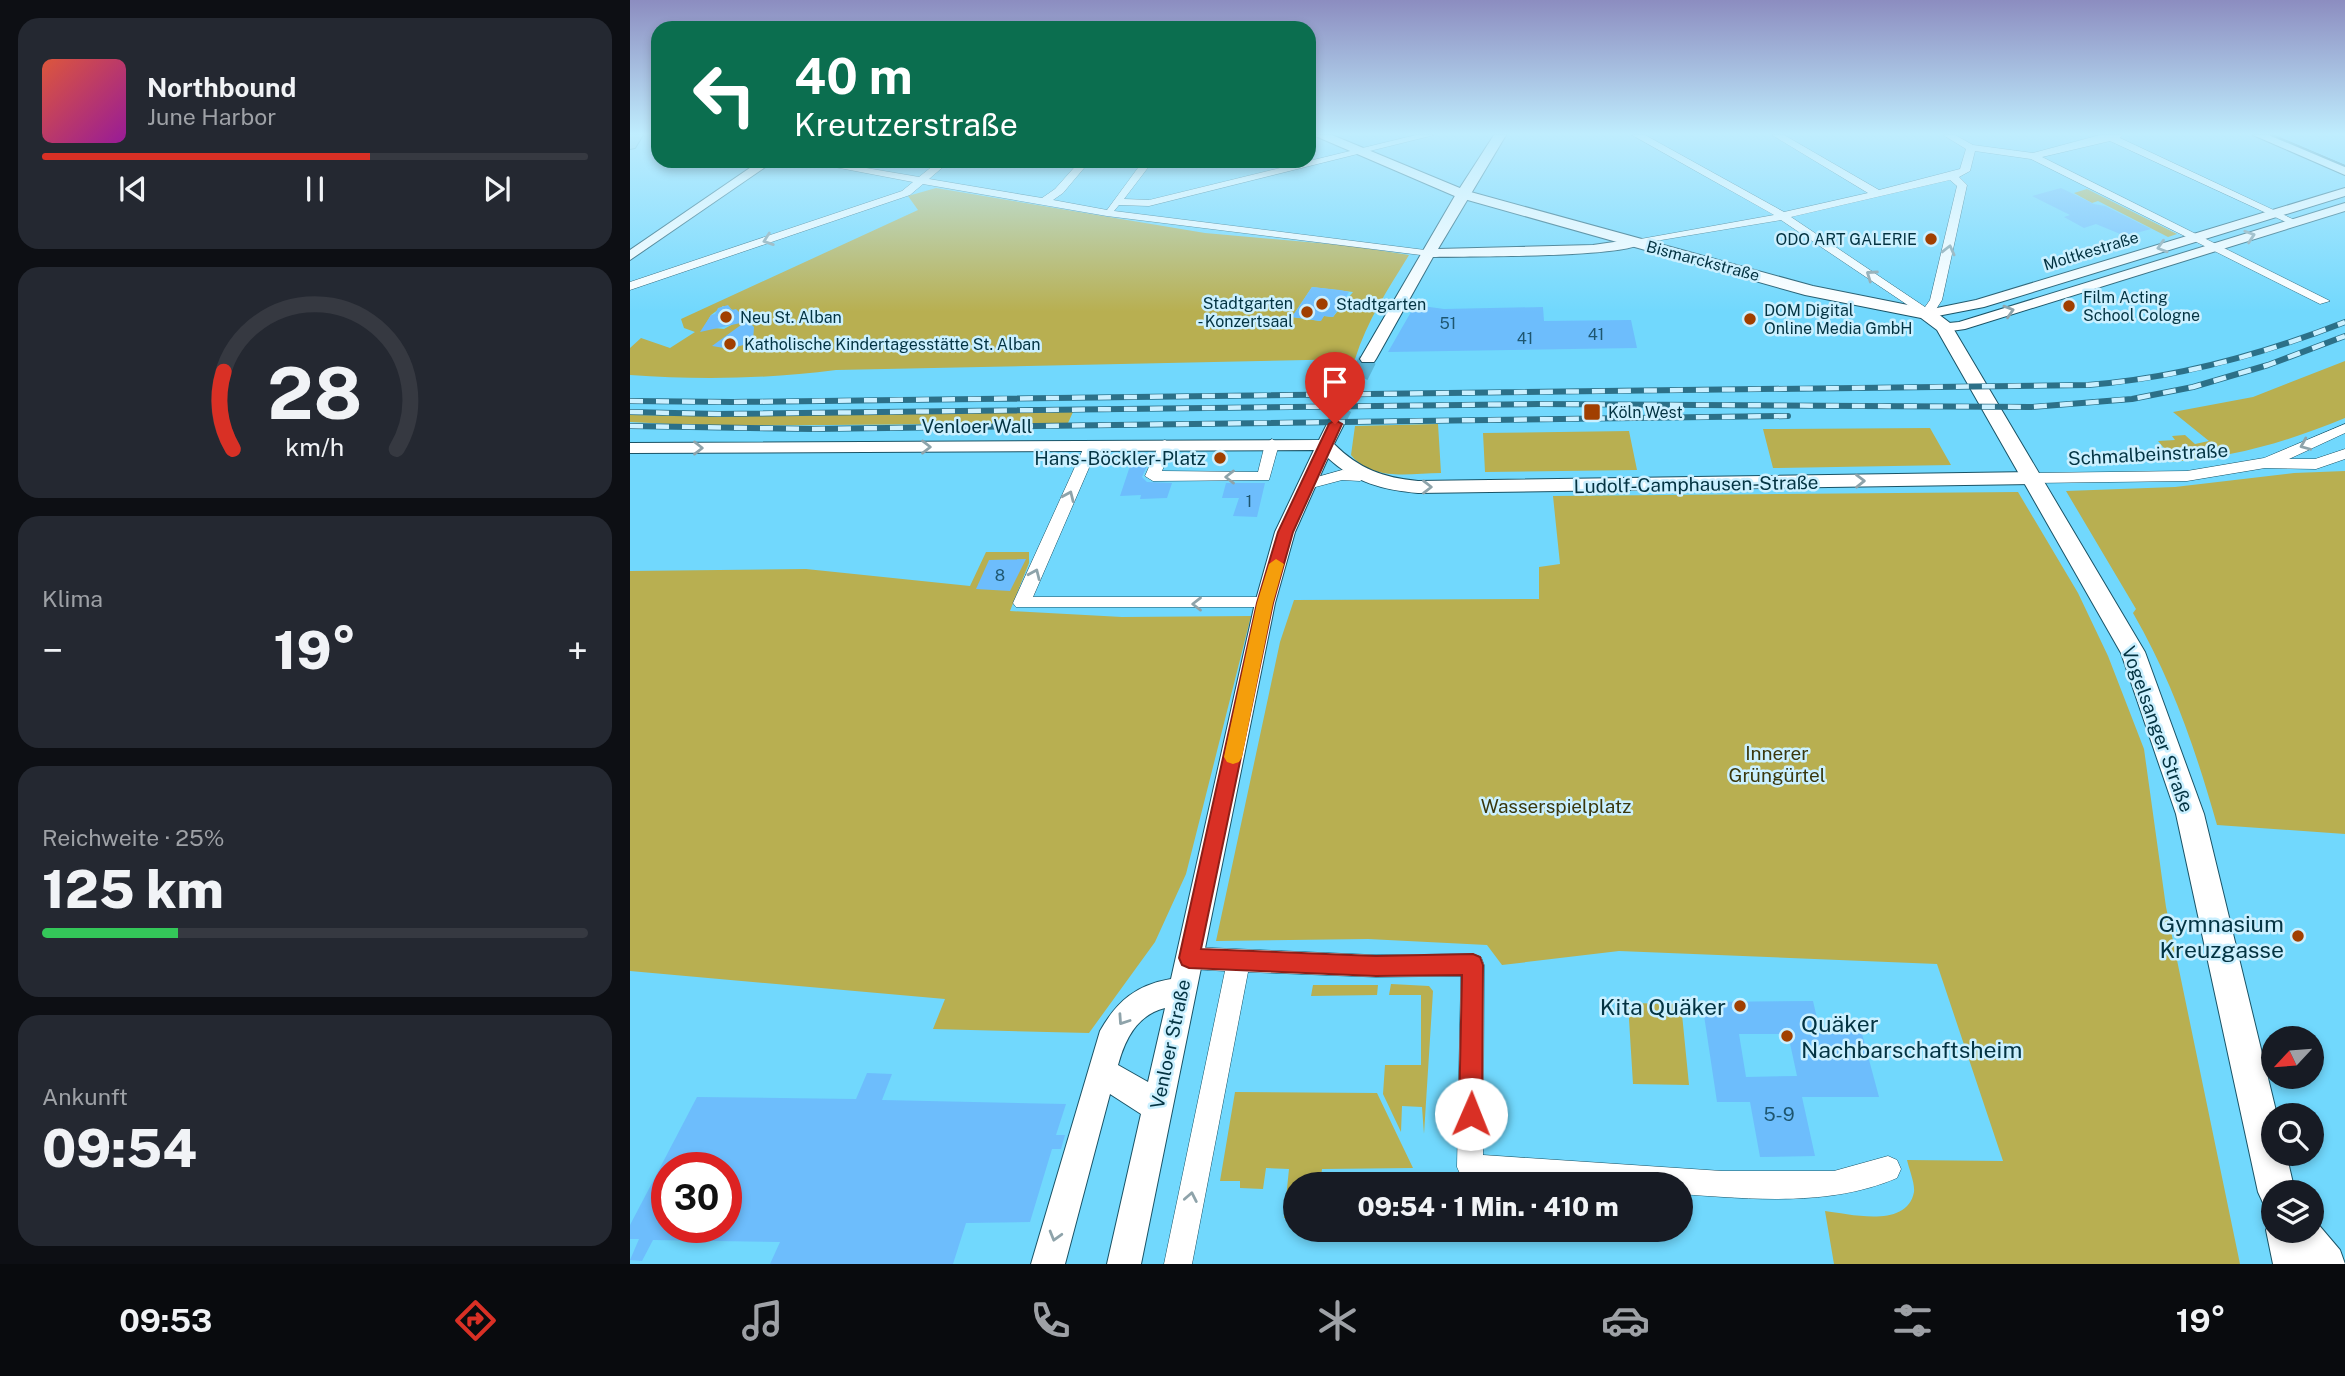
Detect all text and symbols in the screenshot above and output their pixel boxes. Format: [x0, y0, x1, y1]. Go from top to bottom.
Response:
text: 40 m [794, 47, 913, 105]
icon: left [679, 49, 770, 140]
text: Northbound [147, 72, 296, 103]
text: June Harbor [147, 103, 276, 130]
text: Kreutzerstraße [794, 106, 1018, 143]
icon: previous [114, 170, 152, 208]
icon: pause [296, 170, 334, 208]
icon: next [478, 170, 516, 208]
street label: Moltkestraße [2041, 227, 2141, 275]
place label: ODO ART GALERIE [1775, 230, 1917, 249]
one-way arrow [2244, 230, 2256, 245]
marker: ODO ART GALERIE [1923, 231, 1939, 247]
one-way arrow [762, 232, 774, 246]
street label: Bismarckstraße [1644, 237, 1762, 285]
one-way arrow [2157, 238, 2169, 253]
one-way arrow [1941, 244, 1955, 256]
one-way arrow [1866, 271, 1879, 283]
place label: Film Acting School Cologne [2083, 288, 2200, 325]
place label: Stadtgarten - Konzertsaal [1197, 294, 1293, 331]
place label: Stadtgarten [1336, 295, 1426, 314]
marker: Stadtgarten [1314, 296, 1330, 312]
marker: Film Acting School Cologne [2061, 298, 2077, 314]
place label: DOM Digital Online Media GmbH [1764, 301, 1913, 338]
marker: Stadtgarten - Konzertsaal [1299, 304, 1315, 320]
one-way arrow [2003, 305, 2015, 319]
place label: Neu St. Alban [740, 308, 842, 327]
marker: Neu St. Alban [718, 309, 734, 325]
marker: DOM Digital Online Media GmbH [1742, 311, 1758, 327]
house number: 51 [1440, 314, 1456, 333]
house number: 41 [1588, 325, 1604, 344]
house number: 41 [1517, 329, 1533, 348]
place label: Katholische Kindertagesstätte St. Alban [744, 335, 1040, 354]
marker: Katholische Kindertagesstätte St. Alban [722, 336, 738, 352]
text: 28 [267, 350, 363, 435]
pin [1305, 352, 1365, 424]
icon: arrive [1316, 363, 1354, 401]
marker: Köln West [1582, 402, 1602, 422]
place label: Köln West [1608, 403, 1683, 422]
street label: Venloer Wall [921, 415, 1033, 437]
text: km/h [286, 432, 344, 462]
one-way arrow [2300, 437, 2312, 451]
one-way arrow [921, 439, 931, 455]
street label: Schmalbeinstraße [2067, 439, 2229, 469]
one-way arrow [693, 440, 704, 456]
place label: Hans-Böckler-Platz [1034, 447, 1206, 469]
marker: Hans-Böckler-Platz [1212, 450, 1228, 466]
one-way arrow [1224, 469, 1235, 485]
street label: Ludolf-Camphausen-Straße [1573, 471, 1819, 497]
one-way arrow [1855, 473, 1865, 489]
one-way arrow [1422, 479, 1433, 495]
one-way arrow [1061, 491, 1075, 503]
house number: 1 [1246, 492, 1252, 511]
house number: 8 [995, 566, 1005, 585]
one-way arrow [1027, 569, 1041, 581]
text: Klima [42, 585, 103, 612]
one-way arrow [1191, 596, 1202, 612]
text: 19° [274, 620, 356, 681]
text: − [42, 628, 63, 673]
text: + [567, 628, 588, 673]
street label: Vogelsanger Straße [2118, 643, 2198, 815]
park label: Innerer Grüngürtel [1729, 742, 1825, 786]
park label: Wasserspielplatz [1481, 795, 1631, 817]
text: Reichweite · 25% [42, 824, 225, 851]
text: 125 km [42, 859, 224, 920]
place label: Gymnasium Kreuzgasse [2158, 910, 2284, 963]
marker: Gymnasium Kreuzgasse [2290, 928, 2306, 944]
street label: Venloer Straße [1146, 977, 1194, 1111]
place label: Kita Quäker [1600, 993, 1726, 1020]
marker: Kita Quäker [1732, 998, 1748, 1014]
place label: Quäker Nachbarschaftsheim [1801, 1010, 2022, 1063]
one-way arrow [1118, 1012, 1131, 1025]
north arrow [2261, 1026, 2324, 1088]
map controls [2261, 1026, 2324, 1243]
marker: Quäker Nachbarschaftsheim [1779, 1028, 1795, 1044]
position arrow [1434, 1077, 1508, 1151]
text: Ankunft [42, 1083, 128, 1110]
house number: 5-9 [1763, 1103, 1795, 1125]
button: search [2261, 1103, 2324, 1166]
text: 09:54 [42, 1118, 197, 1179]
speed limit sign: 30 [651, 1152, 742, 1243]
button: layers [2261, 1180, 2324, 1243]
one-way arrow [1183, 1191, 1198, 1203]
text: 09:54 · 1 Min. · 410 m [1357, 1191, 1619, 1222]
one-way arrow [1049, 1230, 1064, 1242]
icon: directions [451, 1296, 500, 1345]
icon: music [738, 1296, 787, 1345]
icon: phone [1026, 1296, 1075, 1345]
icon: climate [1313, 1296, 1362, 1345]
icon: car [1601, 1296, 1650, 1345]
icon: filters [1888, 1296, 1937, 1345]
text: 09:53 [119, 1302, 212, 1339]
text: 19° [2176, 1302, 2226, 1339]

